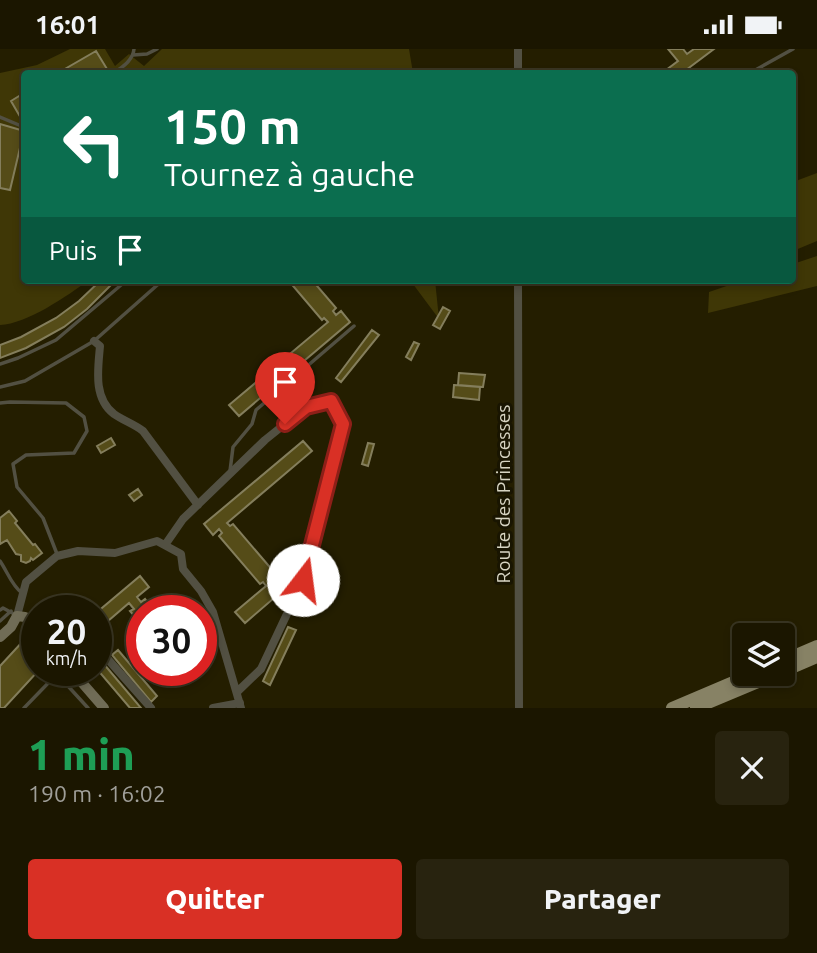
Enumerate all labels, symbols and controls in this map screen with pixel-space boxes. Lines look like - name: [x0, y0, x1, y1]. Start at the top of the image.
- text: 16:01: [35, 10, 100, 39]
- icon: left: [49, 98, 140, 189]
- text: 150 m: [164, 98, 301, 153]
- text: Tournez à gauche: [164, 156, 415, 192]
- icon: arrive: [111, 231, 149, 269]
- text: Puis: [49, 236, 97, 265]
- pin: [255, 352, 315, 424]
- icon: arrive: [266, 363, 304, 401]
- street label: Route des Princesses: [492, 405, 514, 583]
- position arrow: [266, 543, 340, 617]
- speed limit sign: 30: [126, 595, 217, 686]
- text: 20: [47, 611, 86, 651]
- map controls: [732, 623, 795, 686]
- button: layers: [732, 623, 795, 686]
- text: km/h: [46, 648, 87, 668]
- text: 1 min: [28, 731, 135, 778]
- button: close: [715, 731, 789, 805]
- text: 190 m · 16:02: [28, 781, 166, 806]
- button: Quitter: [28, 859, 402, 939]
- button: Partager: [416, 859, 789, 939]

